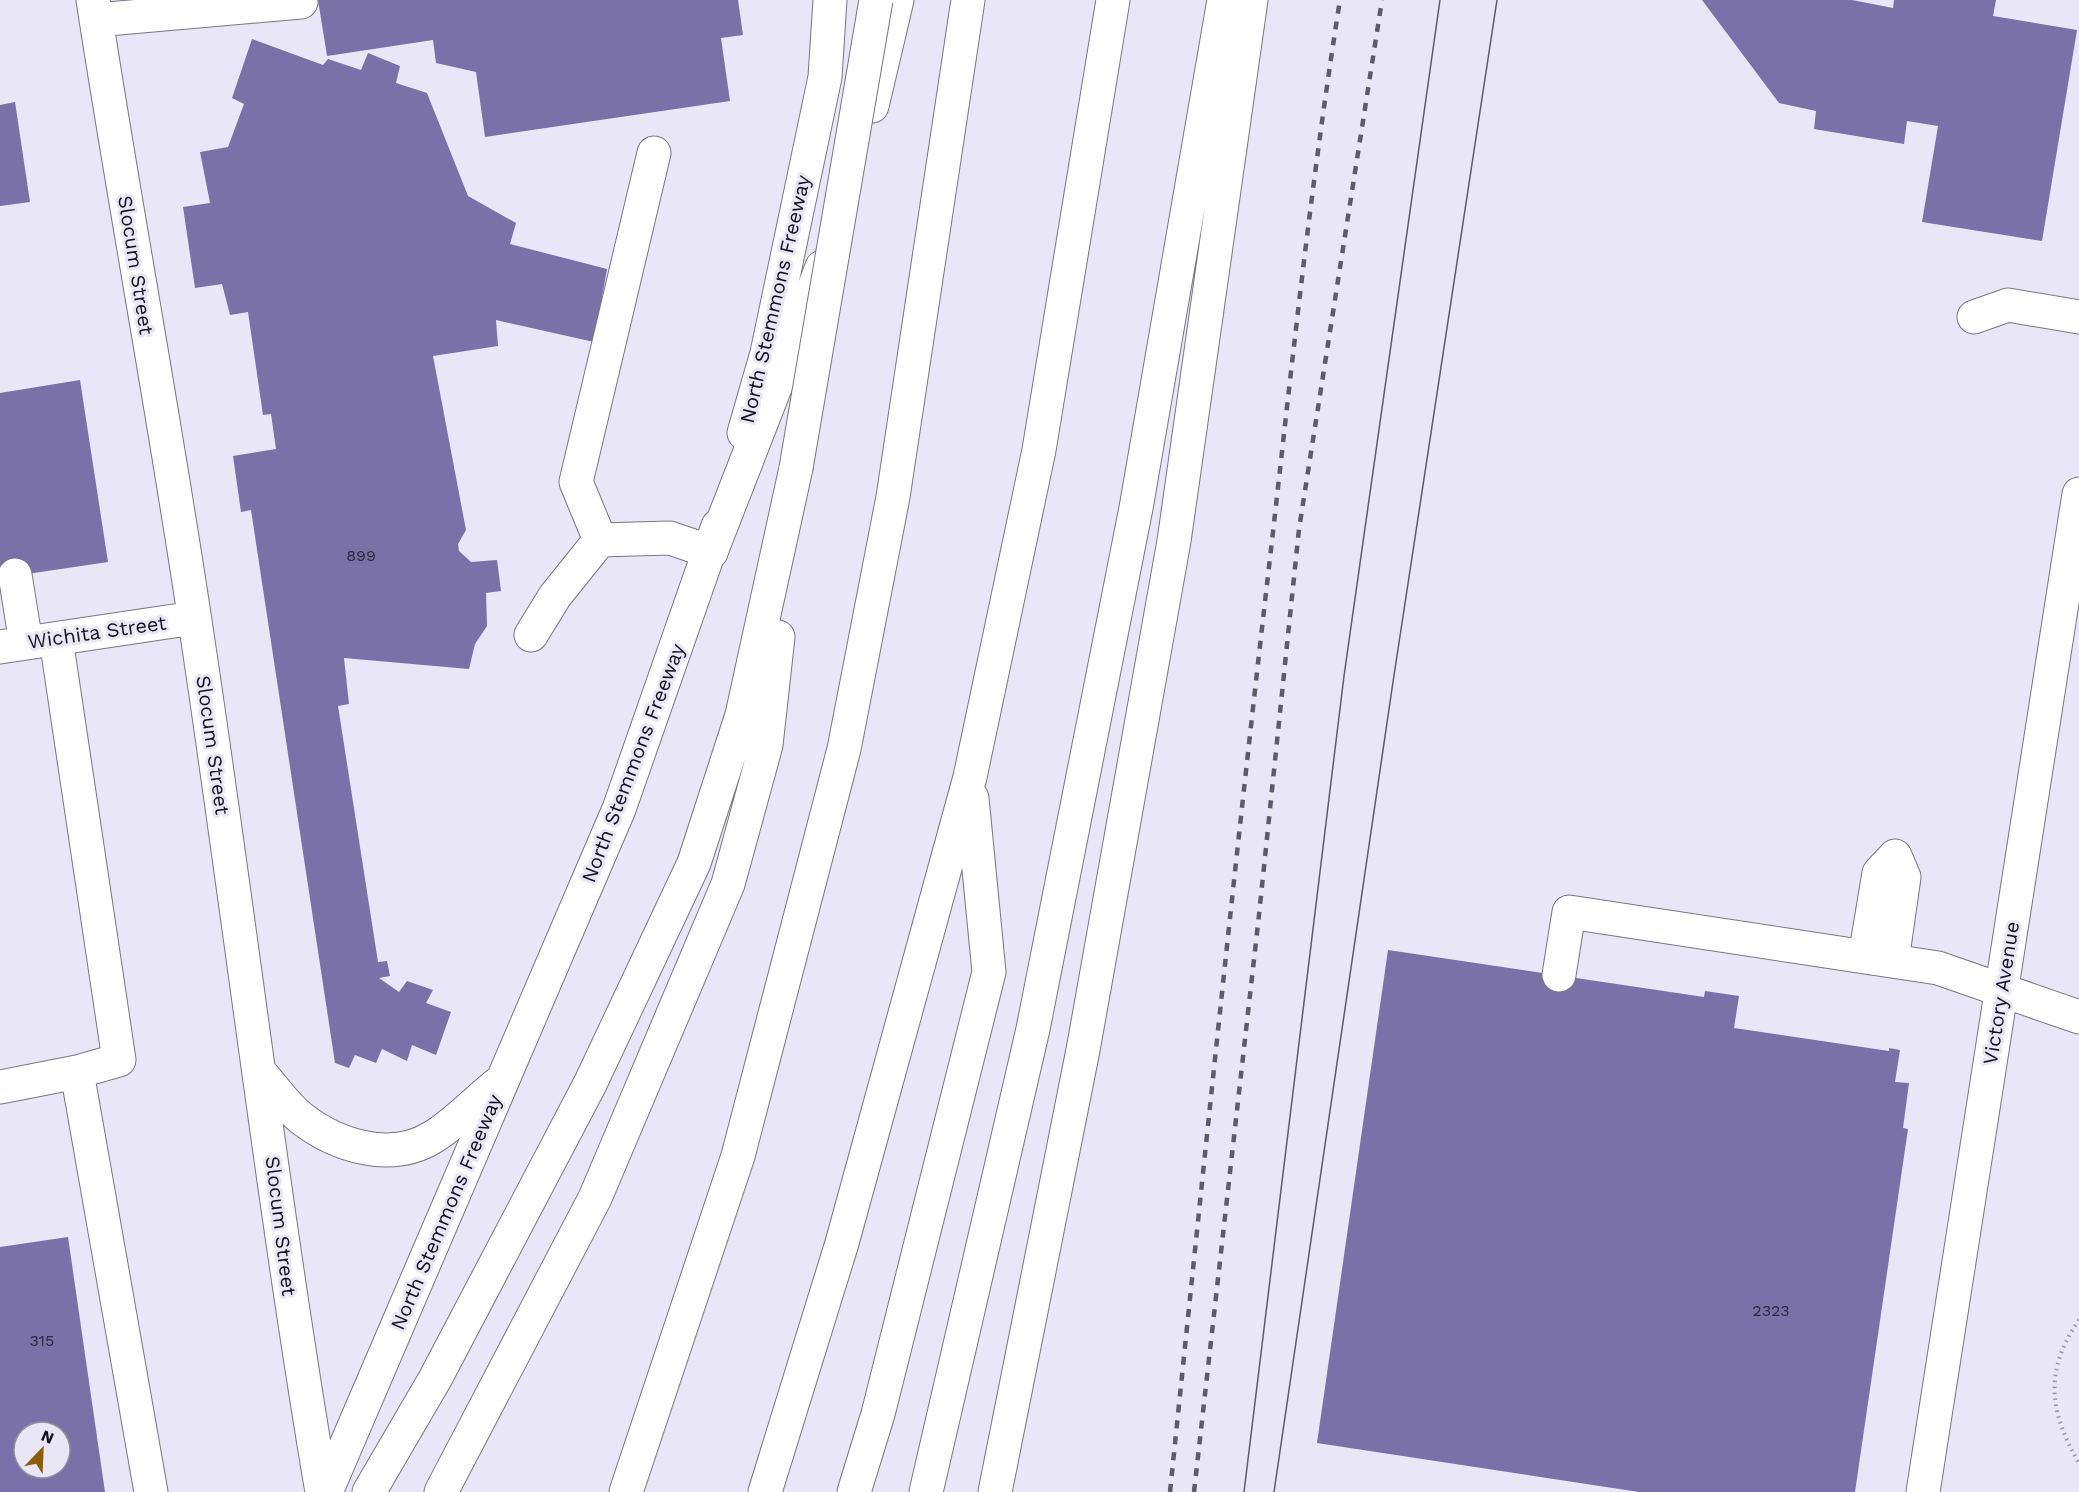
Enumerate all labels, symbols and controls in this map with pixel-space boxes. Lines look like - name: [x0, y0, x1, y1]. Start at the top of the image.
- street label: North Stemmons Freeway: [735, 172, 815, 425]
- street label: Slocum Street: [113, 194, 159, 337]
- house number: 899: [346, 546, 376, 565]
- street label: Wichita Street: [26, 610, 168, 654]
- street label: North Stemmons Freeway: [576, 640, 690, 886]
- street label: Slocum Street: [191, 674, 235, 817]
- street label: Victory Avenue: [1978, 920, 2024, 1066]
- street label: North Stemmons Freeway: [385, 1090, 507, 1334]
- street label: Slocum Street: [261, 1155, 302, 1298]
- house number: 2323: [1752, 1301, 1790, 1320]
- house number: 315: [30, 1331, 54, 1350]
- north arrow: [12, 1420, 72, 1480]
- text: N: [38, 1426, 57, 1448]

